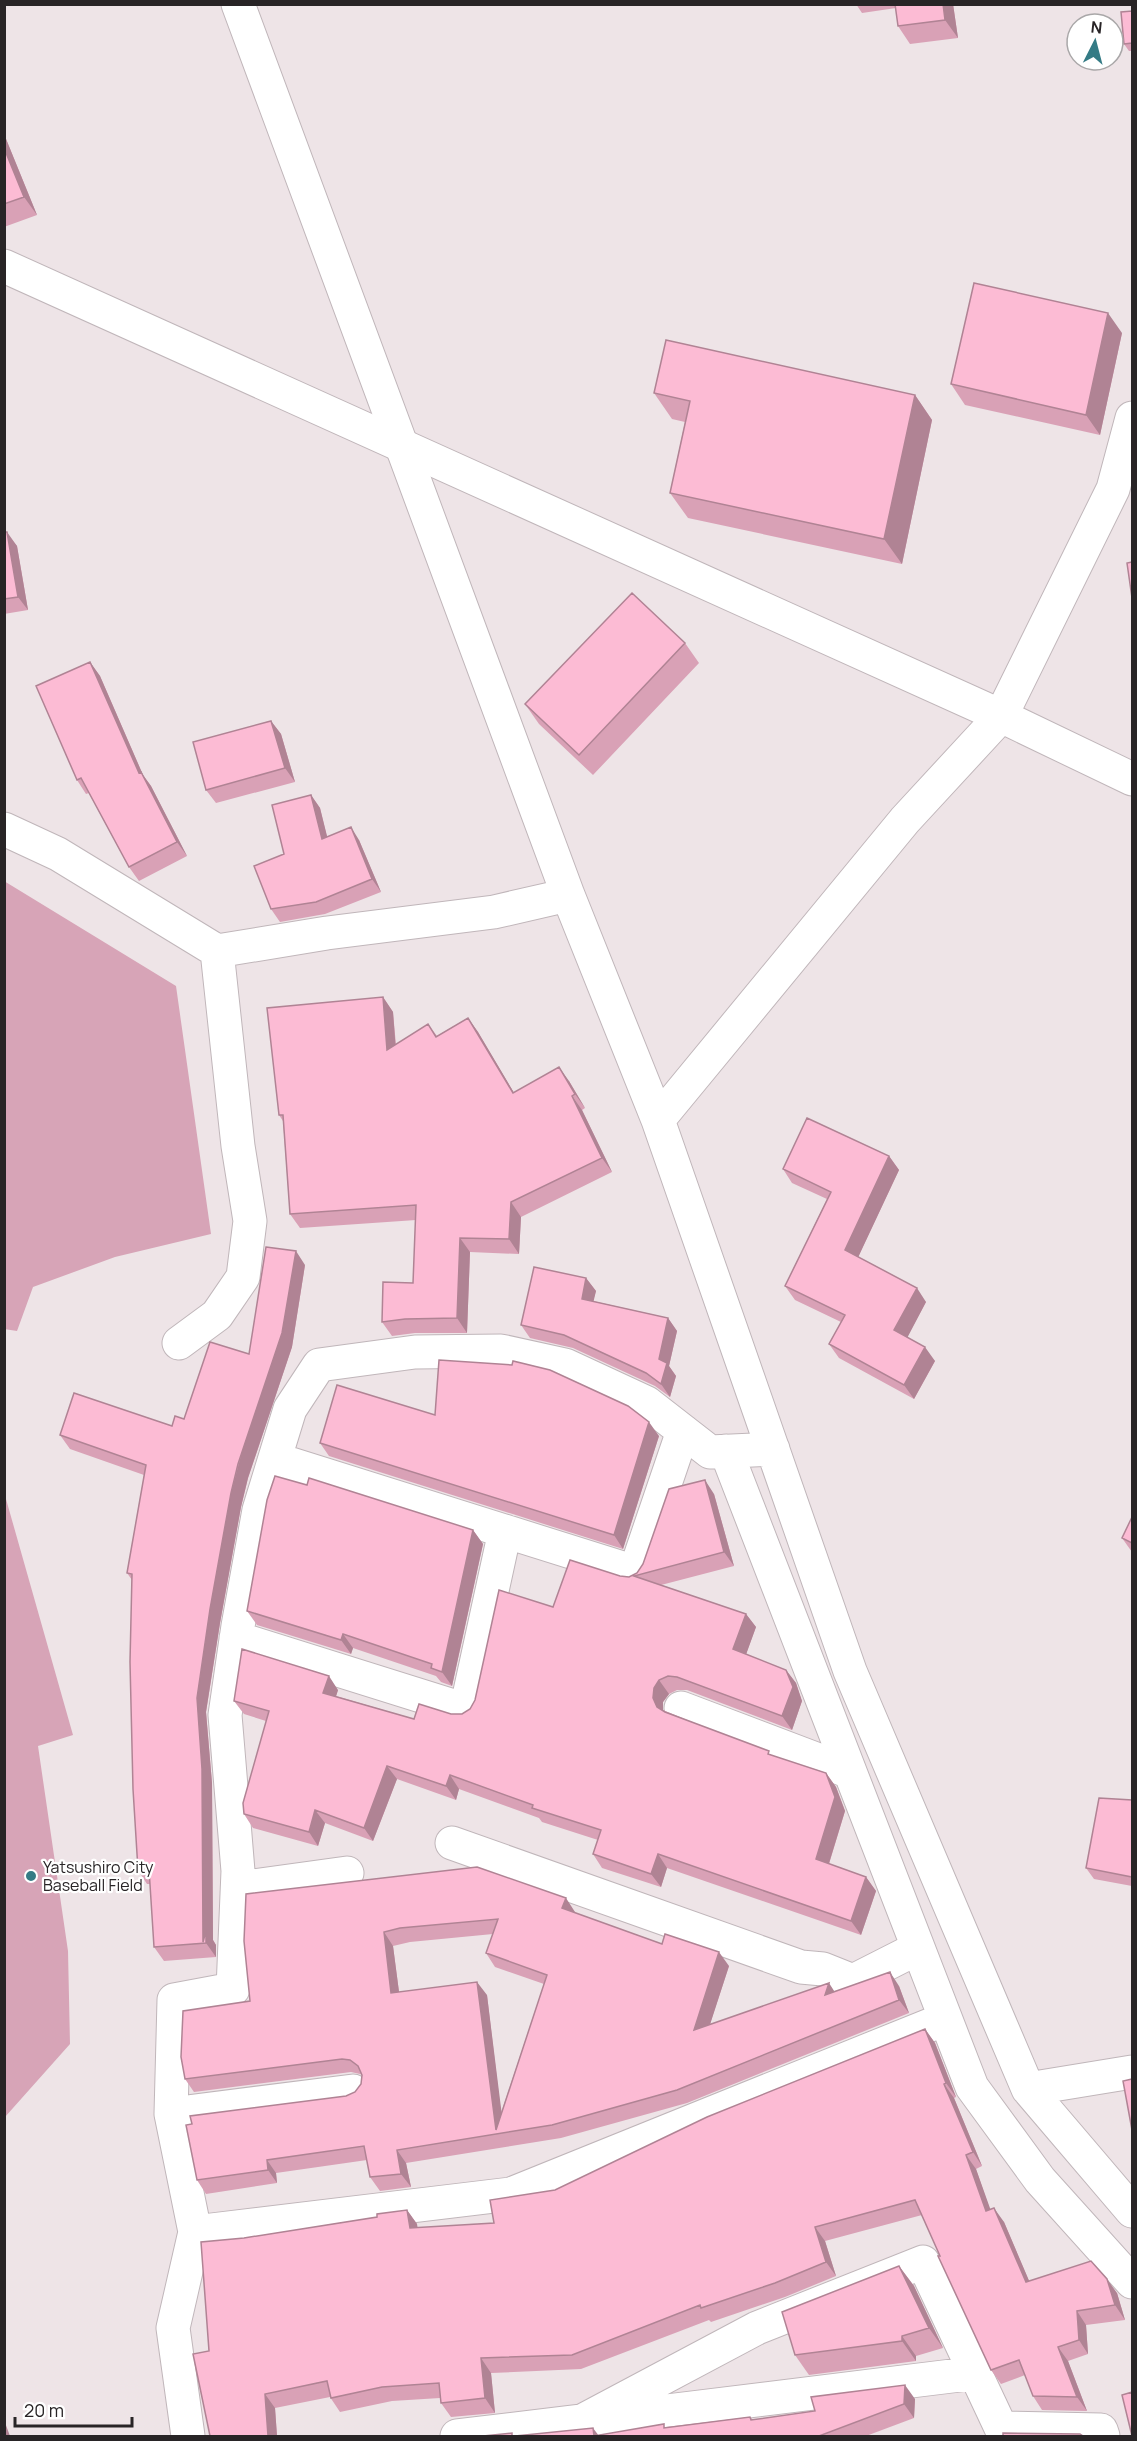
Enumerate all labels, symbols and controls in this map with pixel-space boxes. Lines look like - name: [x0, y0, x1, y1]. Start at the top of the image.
- north arrow: [1065, 12, 1125, 72]
- text: N: [1090, 16, 1103, 39]
- place label: Yatsushiro City Baseball Field: [43, 1856, 154, 1896]
- marker: Yatsushiro City Baseball Field: [24, 1869, 38, 1883]
- scale bar: [15, 2390, 132, 2428]
- text: 20 m: [24, 2398, 64, 2422]

